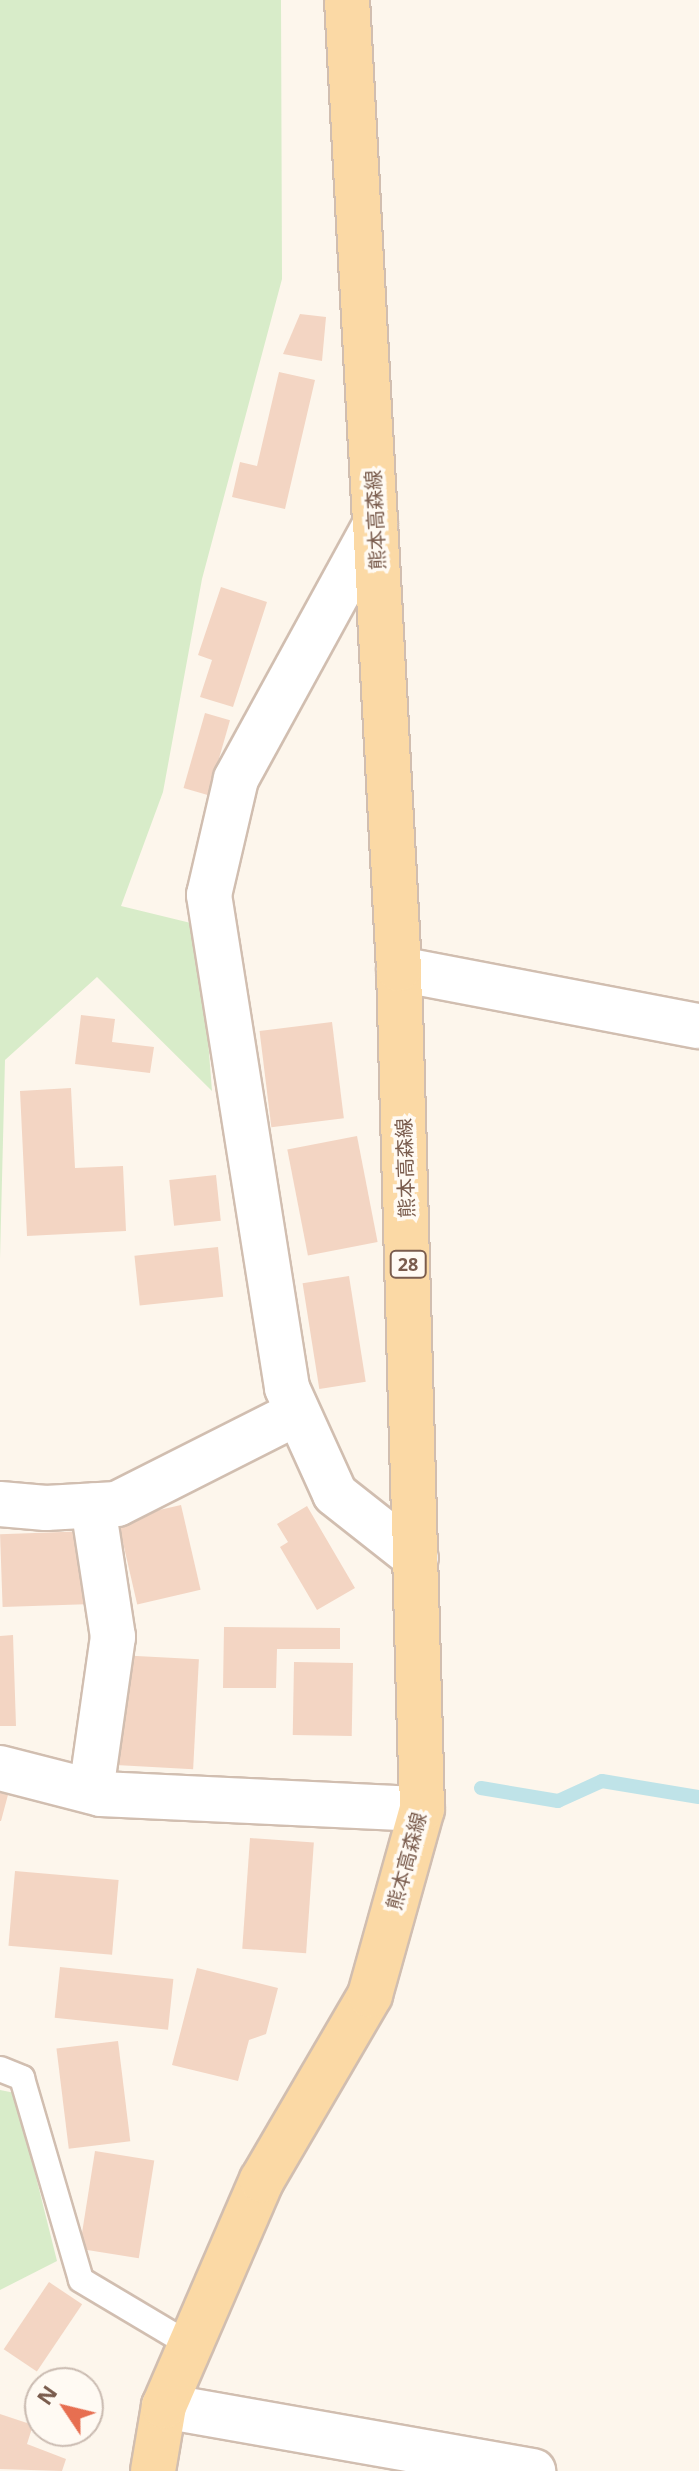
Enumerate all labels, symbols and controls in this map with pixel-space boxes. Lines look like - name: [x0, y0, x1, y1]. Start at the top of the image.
- street label: 熊本高森線: [360, 469, 390, 571]
- street label: 熊本高森線: [391, 1118, 419, 1218]
- road number: 28: [388, 1250, 428, 1278]
- street label: 熊本高森線: [381, 1810, 431, 1912]
- north arrow: [24, 2367, 104, 2447]
- text: N: [29, 2378, 63, 2410]

